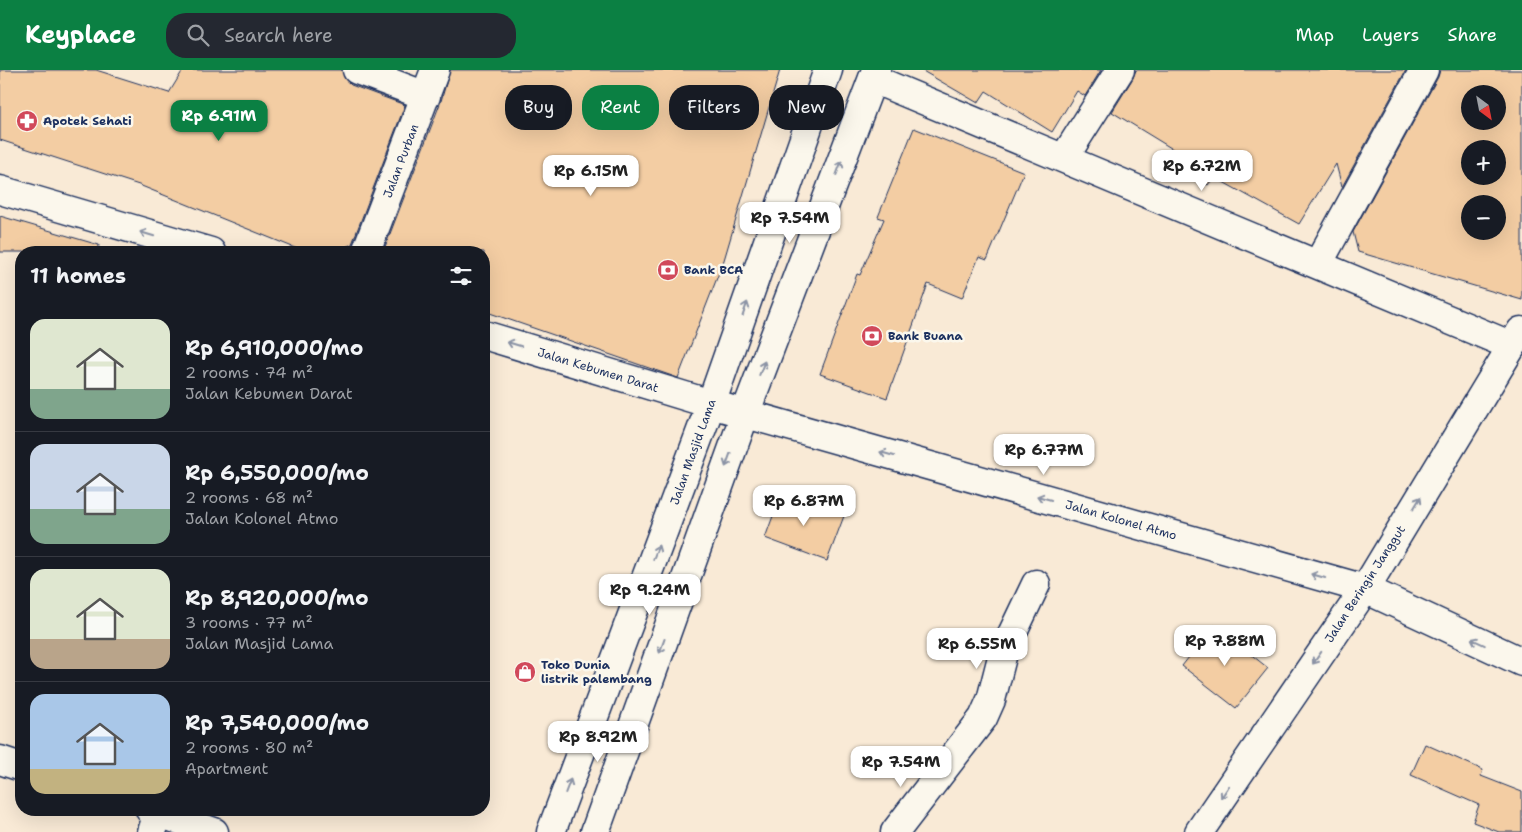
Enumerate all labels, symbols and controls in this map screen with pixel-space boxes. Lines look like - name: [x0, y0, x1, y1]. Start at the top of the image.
- search box: [166, 13, 516, 58]
- text: Keyplace: [25, 19, 136, 51]
- icon: search: [184, 21, 212, 49]
- text: Search here: [224, 23, 333, 48]
- text: Map: [1296, 23, 1334, 47]
- text: Layers: [1362, 23, 1419, 47]
- text: Share: [1447, 23, 1497, 47]
- chip: Buy: [505, 85, 572, 130]
- chip: Rent: [582, 85, 659, 130]
- chip: Filters: [669, 85, 759, 130]
- chip: New: [769, 85, 844, 130]
- north arrow: [1461, 85, 1506, 130]
- map controls: [1461, 85, 1506, 240]
- pin: Rp 6.91M: [167, 100, 271, 142]
- text: Rp 6.91M: [182, 105, 256, 126]
- pharmacy icon: Apotek Sehati: [15, 109, 39, 133]
- place label: Apotek Sehati: [43, 113, 132, 129]
- street label: Jalan Purban: [380, 122, 422, 200]
- button: +: [1461, 140, 1506, 185]
- pin: Rp 6.72M: [1150, 150, 1254, 192]
- pin: Rp 6.15M: [539, 154, 643, 197]
- text: Rp 6.72M: [1163, 155, 1241, 176]
- text: Rp 6.15M: [554, 160, 628, 181]
- one-way arrow: [835, 160, 844, 176]
- button: −: [1461, 195, 1506, 240]
- pin: Rp 7.54M: [738, 202, 842, 244]
- text: Rp 7.54M: [751, 207, 829, 228]
- one-way arrow: [139, 228, 155, 238]
- bank icon: Bank BCA: [656, 258, 680, 282]
- text: 11 homes: [30, 262, 126, 290]
- icon: filters: [447, 262, 475, 290]
- place label: Bank BCA: [684, 262, 743, 278]
- one-way arrow: [741, 301, 750, 317]
- bank icon: Bank Buana: [860, 324, 884, 348]
- place label: Bank Buana: [888, 328, 963, 344]
- text: Rp 6,910,000/mo: [185, 334, 363, 362]
- icon: home: [70, 339, 130, 399]
- one-way arrow: [507, 339, 523, 349]
- street label: Jalan Kebumen Darat: [536, 344, 660, 396]
- one-way arrow: [758, 361, 767, 377]
- text: 2 rooms · 74 m²: [185, 362, 313, 383]
- text: Jalan Kebumen Darat: [185, 383, 353, 404]
- street label: Jalan Masjid Lama: [666, 396, 720, 507]
- pin: Rp 6.77M: [992, 434, 1096, 476]
- text: Rp 6.77M: [1005, 439, 1083, 460]
- one-way arrow: [880, 449, 896, 459]
- one-way arrow: [723, 452, 732, 467]
- text: Rp 6,550,000/mo: [185, 459, 369, 487]
- icon: home: [70, 464, 130, 524]
- pin: Rp 6.87M: [752, 484, 856, 527]
- text: 2 rooms · 68 m²: [185, 487, 313, 508]
- text: Rp 6.87M: [764, 490, 844, 511]
- one-way arrow: [1036, 493, 1052, 503]
- street label: Jalan Kolonel Atmo: [1063, 496, 1179, 544]
- one-way arrow: [1413, 496, 1423, 510]
- text: Jalan Kolonel Atmo: [185, 508, 338, 529]
- street label: Jalan Beringin Janggut: [1321, 522, 1409, 646]
- one-way arrow: [652, 545, 661, 560]
- one-way arrow: [1310, 570, 1326, 580]
- pin: Rp 9.24M: [598, 574, 702, 616]
- text: Rp 9.24M: [610, 579, 690, 600]
- text: Rp 8,920,000/mo: [185, 584, 369, 612]
- icon: home: [70, 589, 130, 649]
- text: 3 rooms · 77 m²: [185, 612, 313, 633]
- pin: Rp 7.88M: [1173, 624, 1277, 667]
- pin: Rp 6.55M: [925, 628, 1029, 670]
- text: Rp 7.88M: [1185, 630, 1265, 651]
- text: Jalan Masjid Lama: [185, 633, 334, 654]
- text: Rp 6.55M: [938, 633, 1016, 654]
- one-way arrow: [1471, 636, 1486, 646]
- one-way arrow: [657, 638, 666, 653]
- one-way arrow: [1312, 651, 1322, 665]
- place label: Toko Dunia listrik palembang: [541, 657, 652, 687]
- shop icon: Toko Dunia listrik palembang: [513, 660, 537, 684]
- text: Rp 7,540,000/mo: [185, 709, 369, 737]
- icon: home: [70, 714, 130, 774]
- pin: Rp 8.92M: [546, 720, 650, 763]
- text: Rp 8.92M: [559, 726, 637, 747]
- text: 2 rooms · 80 m²: [185, 737, 313, 758]
- pin: Rp 7.54M: [849, 746, 953, 788]
- text: Rp 7.54M: [862, 751, 940, 772]
- text: Apartment: [185, 758, 268, 779]
- one-way arrow: [564, 779, 573, 795]
- one-way arrow: [1220, 785, 1231, 799]

